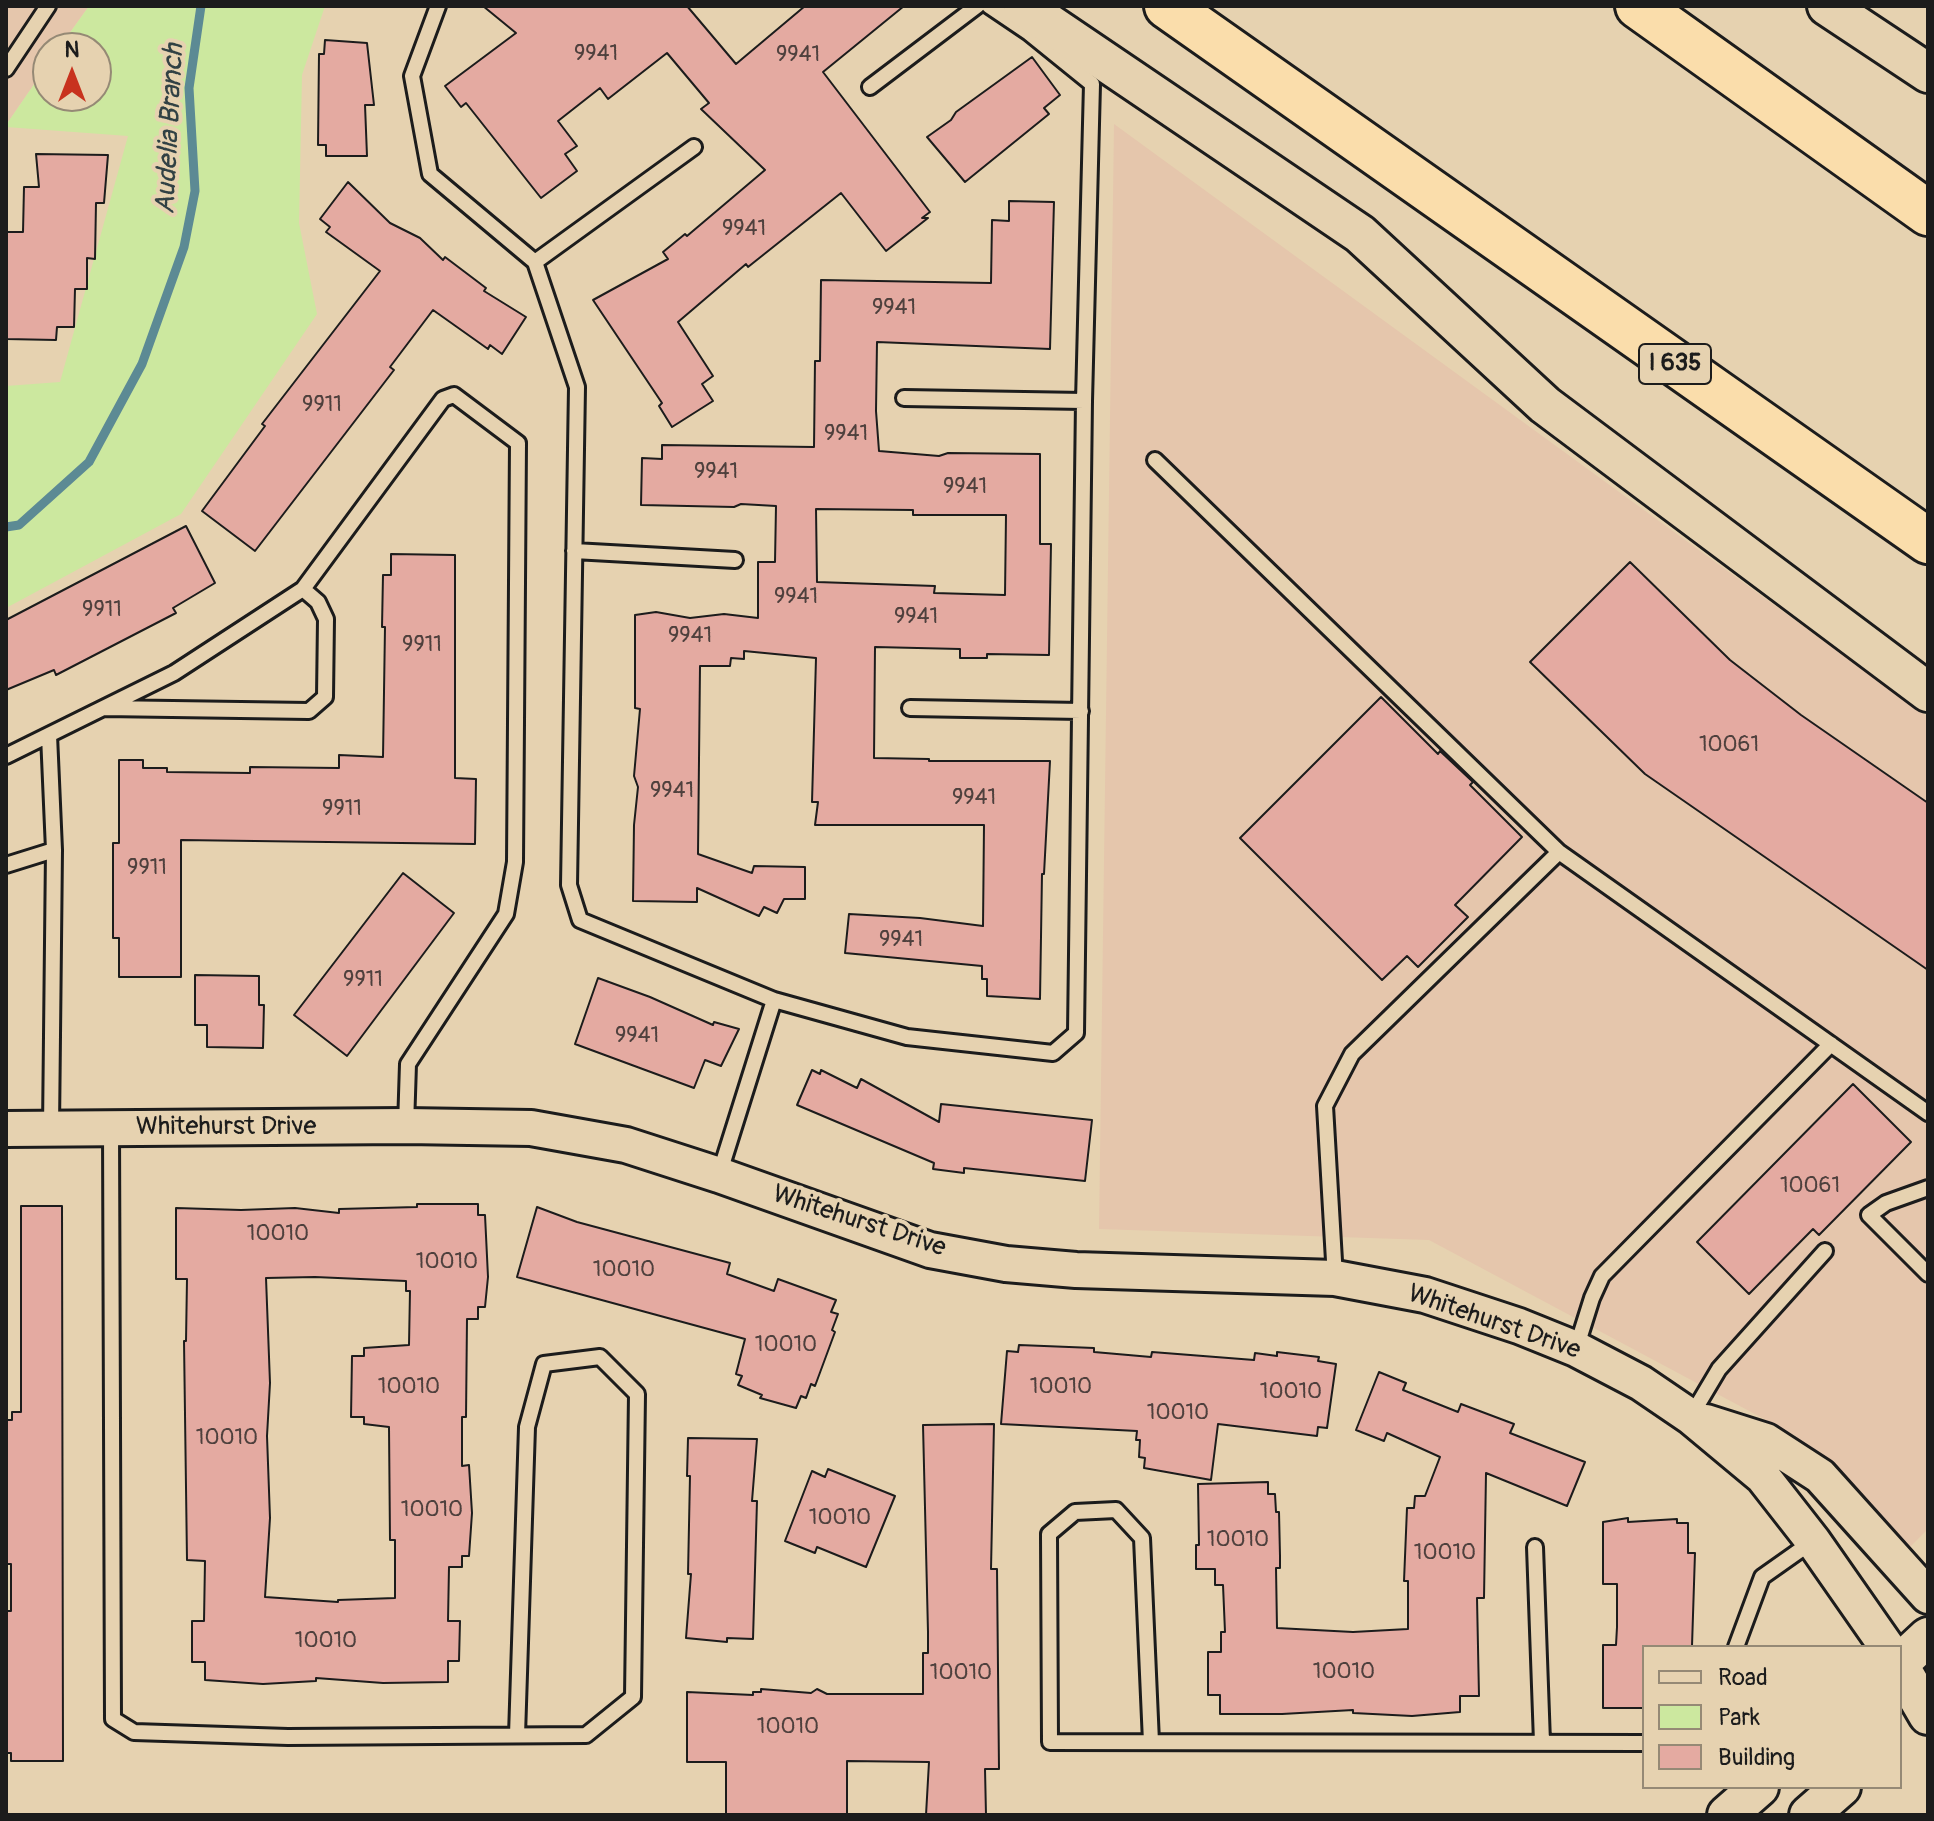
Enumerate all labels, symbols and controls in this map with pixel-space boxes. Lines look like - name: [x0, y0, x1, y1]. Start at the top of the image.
- north arrow: [32, 32, 112, 112]
- text: N: [65, 36, 79, 64]
- house number: 9941: [574, 41, 618, 67]
- house number: 9941: [776, 42, 820, 68]
- water label: Audelia Branch: [150, 43, 192, 215]
- house number: 9941: [722, 216, 766, 242]
- house number: 9941: [872, 295, 916, 321]
- road number: I 635: [1639, 344, 1711, 384]
- house number: 9911: [302, 392, 342, 418]
- house number: 9941: [824, 421, 868, 447]
- house number: 9941: [694, 459, 738, 485]
- house number: 9941: [943, 474, 987, 500]
- house number: 9941: [774, 584, 818, 610]
- house number: 9911: [82, 597, 122, 623]
- house number: 9941: [894, 604, 938, 630]
- house number: 9941: [668, 623, 712, 649]
- house number: 9911: [402, 632, 442, 658]
- house number: 10061: [1699, 732, 1759, 758]
- house number: 9941: [650, 778, 694, 804]
- house number: 9941: [952, 785, 996, 811]
- house number: 9911: [322, 796, 362, 822]
- house number: 9911: [127, 855, 167, 881]
- house number: 9941: [879, 927, 923, 953]
- house number: 9911: [343, 967, 383, 993]
- house number: 9941: [615, 1023, 659, 1049]
- street label: Whitehurst Drive: [136, 1111, 316, 1143]
- house number: 10061: [1780, 1173, 1840, 1199]
- street label: Whitehurst Drive: [768, 1179, 950, 1265]
- house number: 10010: [247, 1221, 309, 1247]
- house number: 10010: [416, 1249, 478, 1275]
- house number: 10010: [593, 1257, 655, 1283]
- street label: Whitehurst Drive: [1404, 1279, 1584, 1367]
- house number: 10010: [755, 1332, 817, 1358]
- house number: 10010: [378, 1374, 440, 1400]
- house number: 10010: [1030, 1374, 1092, 1400]
- house number: 10010: [1260, 1379, 1322, 1405]
- house number: 10010: [1147, 1400, 1209, 1426]
- house number: 10010: [196, 1425, 258, 1451]
- house number: 10010: [401, 1497, 463, 1523]
- house number: 10010: [809, 1505, 871, 1531]
- house number: 10010: [1207, 1527, 1269, 1553]
- house number: 10010: [1414, 1540, 1476, 1566]
- house number: 10010: [295, 1628, 357, 1654]
- legend: [1642, 1645, 1902, 1789]
- house number: 10010: [1313, 1659, 1375, 1685]
- house number: 10010: [930, 1660, 992, 1686]
- text: Road: [1718, 1663, 1768, 1692]
- text: Park: [1718, 1703, 1760, 1732]
- house number: 10010: [757, 1714, 819, 1740]
- text: Building: [1718, 1743, 1795, 1772]

